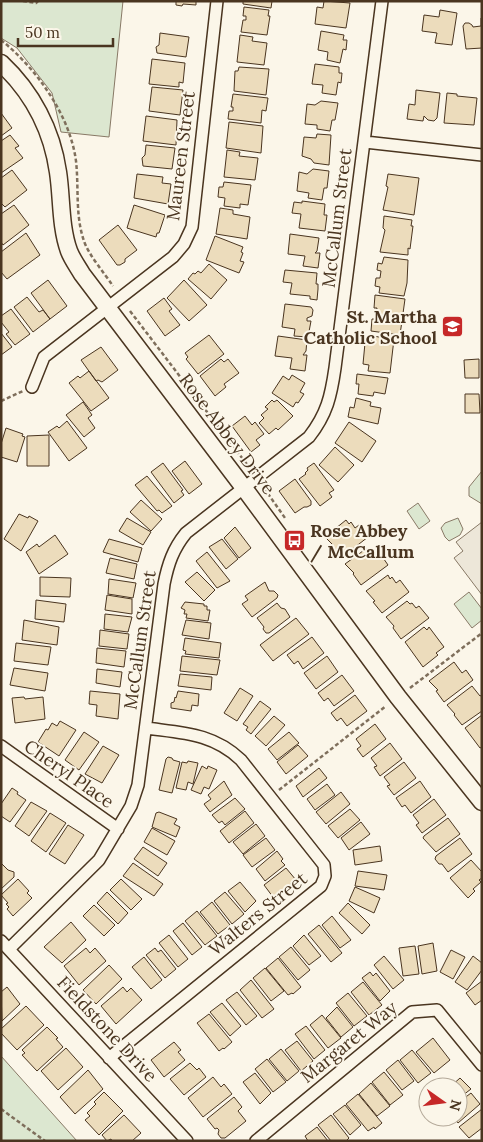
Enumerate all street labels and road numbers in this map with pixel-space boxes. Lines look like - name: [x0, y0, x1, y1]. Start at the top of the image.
- street label: Maureen Street: [161, 90, 200, 222]
- street label: McCallum Street: [317, 147, 356, 289]
- street label: Rose Abbey Drive: [174, 369, 281, 499]
- street label: McCallum Street: [118, 569, 161, 711]
- street label: Cheryl Place: [20, 734, 119, 813]
- street label: Walters Street: [204, 867, 312, 960]
- street label: Fieldstone Drive: [52, 971, 162, 1087]
- street label: Margaret Way: [296, 995, 402, 1088]

